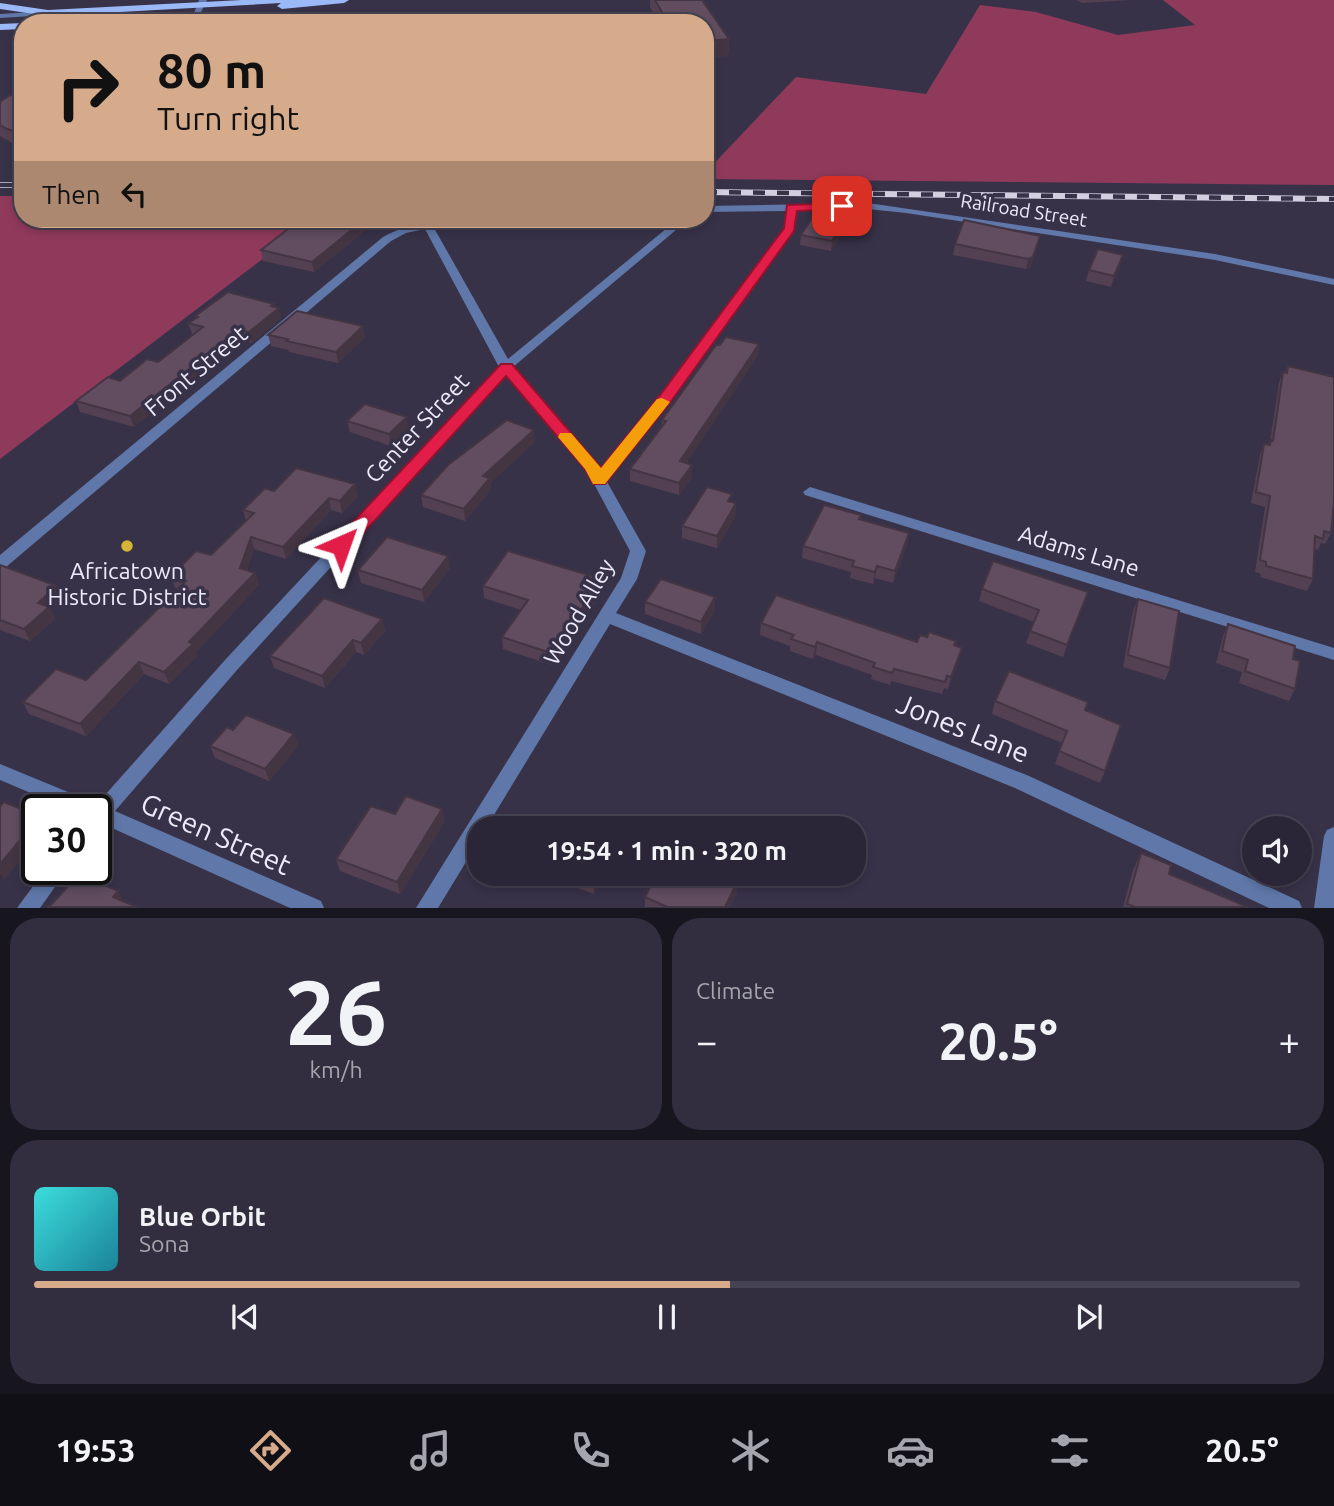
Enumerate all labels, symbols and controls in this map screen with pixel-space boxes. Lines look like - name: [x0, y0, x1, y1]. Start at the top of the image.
- icon: right: [42, 42, 133, 133]
- text: 80 m: [157, 42, 266, 97]
- text: Turn right: [157, 100, 299, 136]
- icon: left: [115, 175, 153, 213]
- pin: [812, 176, 872, 236]
- text: Then: [42, 180, 101, 209]
- icon: arrive: [823, 187, 861, 225]
- street label: Railroad Street: [959, 189, 1089, 231]
- street label: Front Street: [140, 321, 252, 421]
- street label: Center Street: [360, 368, 473, 487]
- position arrow: [304, 508, 378, 582]
- street label: Adams Lane: [1016, 520, 1142, 581]
- marker: Africatown Historic District: [119, 538, 135, 554]
- street label: Wood Alley: [538, 555, 619, 669]
- place label: Africatown Historic District: [47, 558, 207, 609]
- street label: Jones Lane: [892, 687, 1034, 768]
- street label: Green Street: [137, 787, 296, 880]
- speed limit sign: 30: [21, 794, 112, 885]
- map controls: [1242, 816, 1312, 886]
- button: sound: [1242, 816, 1312, 886]
- text: 19:54 · 1 min · 320 m: [546, 836, 787, 865]
- text: 26: [285, 960, 387, 1062]
- text: Climate: [696, 978, 775, 1003]
- text: 20.5°: [938, 1012, 1058, 1070]
- text: −: [696, 1020, 717, 1062]
- text: +: [1279, 1020, 1300, 1062]
- text: km/h: [309, 1057, 363, 1082]
- text: Blue Orbit: [139, 1202, 266, 1231]
- text: Sona: [139, 1231, 189, 1256]
- icon: previous: [226, 1298, 264, 1336]
- icon: pause: [648, 1298, 686, 1336]
- icon: next: [1070, 1298, 1108, 1336]
- icon: directions: [246, 1426, 295, 1475]
- icon: music: [406, 1426, 455, 1475]
- icon: phone: [566, 1426, 615, 1475]
- icon: climate: [726, 1426, 775, 1475]
- icon: car: [886, 1426, 935, 1475]
- icon: filters: [1045, 1426, 1094, 1475]
- text: 19:53: [55, 1432, 135, 1468]
- text: 20.5°: [1205, 1432, 1278, 1468]

